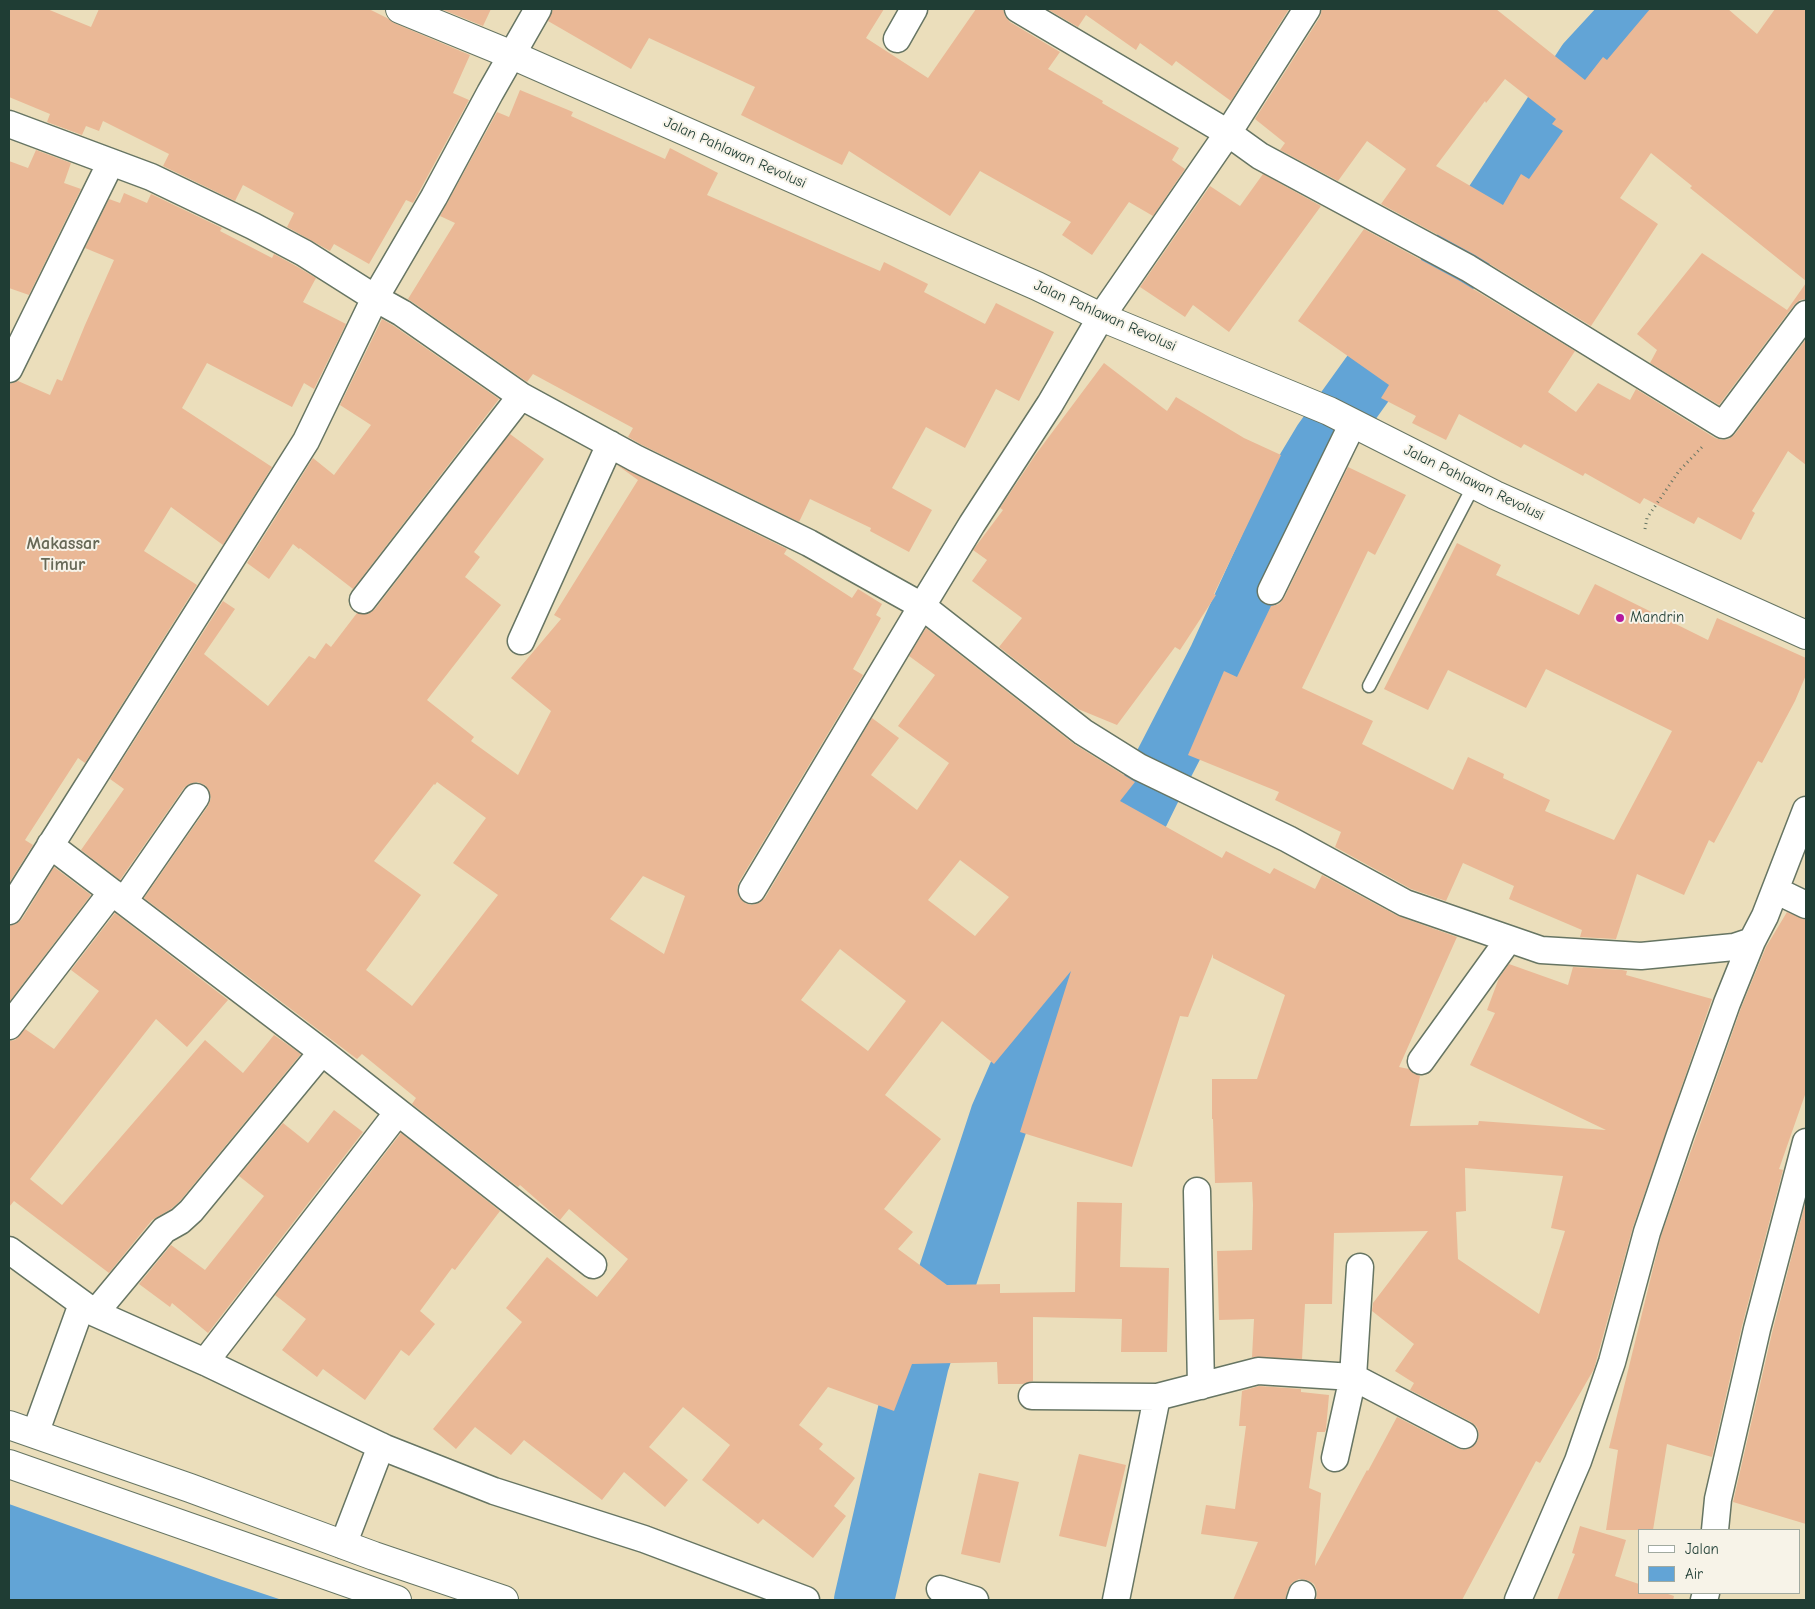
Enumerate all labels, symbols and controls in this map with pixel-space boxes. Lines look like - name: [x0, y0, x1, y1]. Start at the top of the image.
- street label: Jalan Pahlawan Revolusi: [661, 113, 809, 193]
- street label: Jalan Pahlawan Revolusi: [1031, 276, 1179, 356]
- street label: Jalan Pahlawan Revolusi: [1401, 441, 1547, 525]
- district label: Makassar Timur: [27, 533, 99, 576]
- place label: Mandrin: [1630, 609, 1684, 627]
- marker: Mandrin: [1614, 612, 1626, 624]
- legend: [1638, 1529, 1800, 1594]
- text: Jalan: [1685, 1540, 1719, 1558]
- text: Air: [1685, 1565, 1703, 1583]

